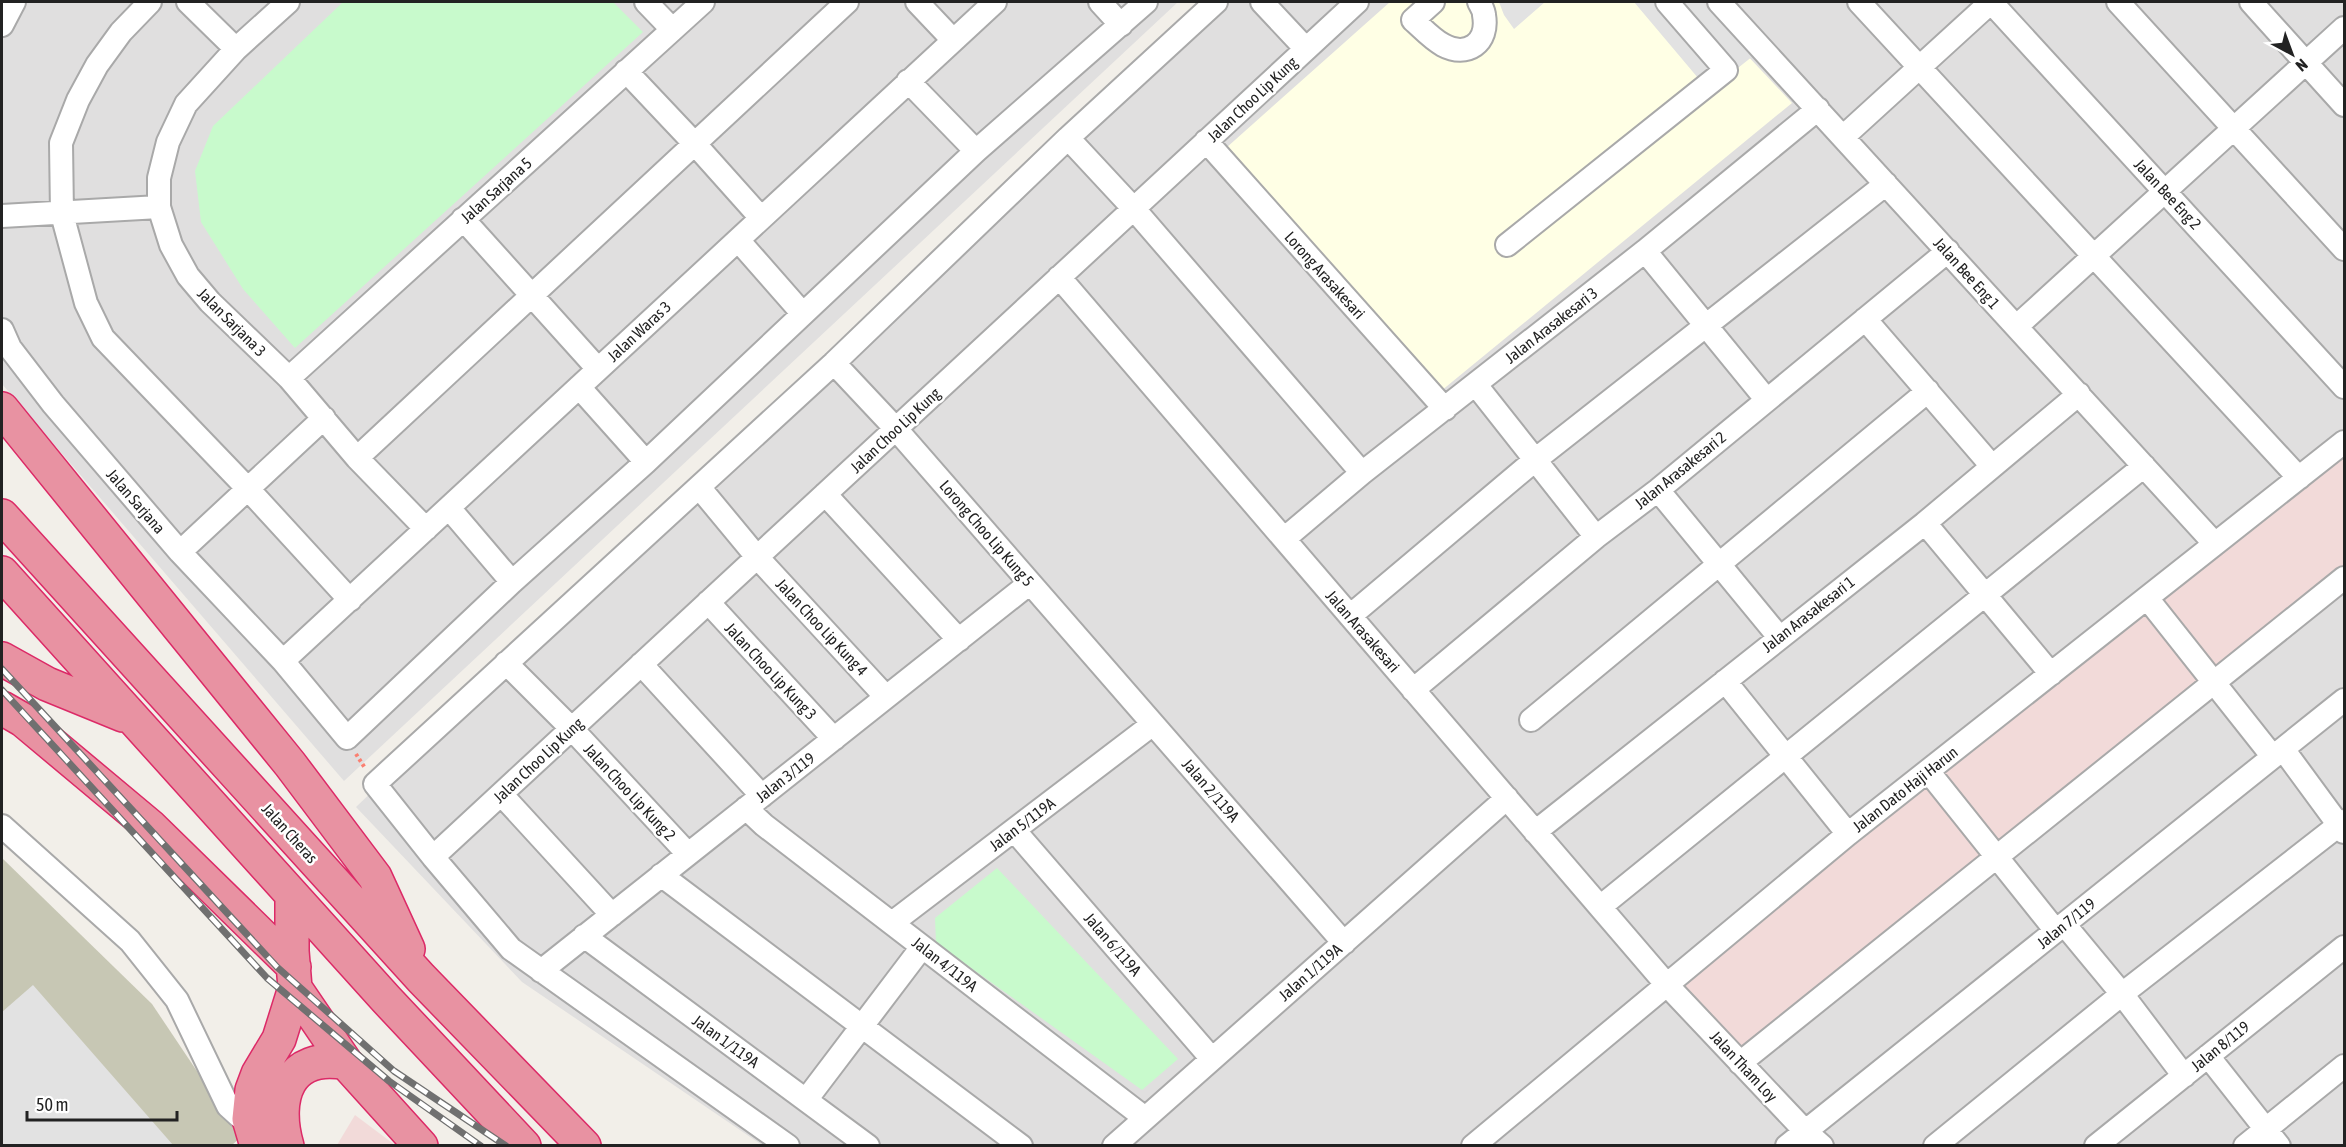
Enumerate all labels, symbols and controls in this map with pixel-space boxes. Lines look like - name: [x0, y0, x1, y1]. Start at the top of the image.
- north arrow: [2262, 24, 2322, 84]
- street label: Jalan Choo Lip Kung: [1203, 53, 1301, 146]
- text: N: [2292, 55, 2311, 75]
- street label: Jalan Sarjana 5: [457, 153, 536, 227]
- street label: Jalan Bee Eng 2: [2130, 155, 2205, 234]
- street label: Lorong Arasakesari: [1280, 228, 1369, 323]
- street label: Jalan Bee Eng 1: [1930, 234, 2004, 313]
- street label: Jalan Arasakesari 3: [1501, 283, 1601, 367]
- street label: Jalan Sarjana 3: [193, 284, 270, 361]
- street label: Jalan Waras 3: [604, 297, 674, 365]
- street label: Jalan Choo Lip Kung: [846, 384, 944, 477]
- street label: Jalan Arasakesari 2: [1631, 428, 1729, 512]
- street label: Jalan Sarjana: [102, 465, 169, 538]
- street label: Lorong Choo Lip Kung 5: [935, 476, 1038, 590]
- street label: Jalan Arasakesari 1: [1758, 572, 1858, 656]
- street label: Jalan Choo Lip Kung 4: [772, 575, 871, 680]
- street label: Jalan Arasakesari: [1323, 586, 1403, 676]
- street label: Jalan Choo Lip Kung 3: [721, 619, 820, 724]
- street label: Jalan Choo Lip Kung: [489, 714, 587, 807]
- street label: Jalan Choo Lip Kung 2: [580, 740, 679, 845]
- street label: Jalan Dato Haji Harun: [1849, 743, 1962, 836]
- street label: Jalan 3/119: [752, 748, 818, 806]
- street label: Jalan 2/119A: [1179, 755, 1243, 825]
- street label: Jalan 5/119A: [986, 793, 1058, 855]
- street label: Jalan Cheras: [259, 800, 322, 867]
- street label: Jalan 7/119: [2033, 894, 2099, 952]
- street label: Jalan 6/119A: [1081, 909, 1145, 979]
- street label: Jalan 4/119A: [909, 933, 981, 995]
- street label: Jalan 1/119A: [1275, 940, 1345, 1004]
- street label: Jalan 1/119A: [689, 1011, 763, 1071]
- street label: Jalan 8/119: [2187, 1017, 2253, 1075]
- street label: Jalan Tham Loy: [1706, 1027, 1782, 1106]
- scale bar: [27, 1084, 177, 1122]
- text: 50 m: [36, 1094, 68, 1115]

